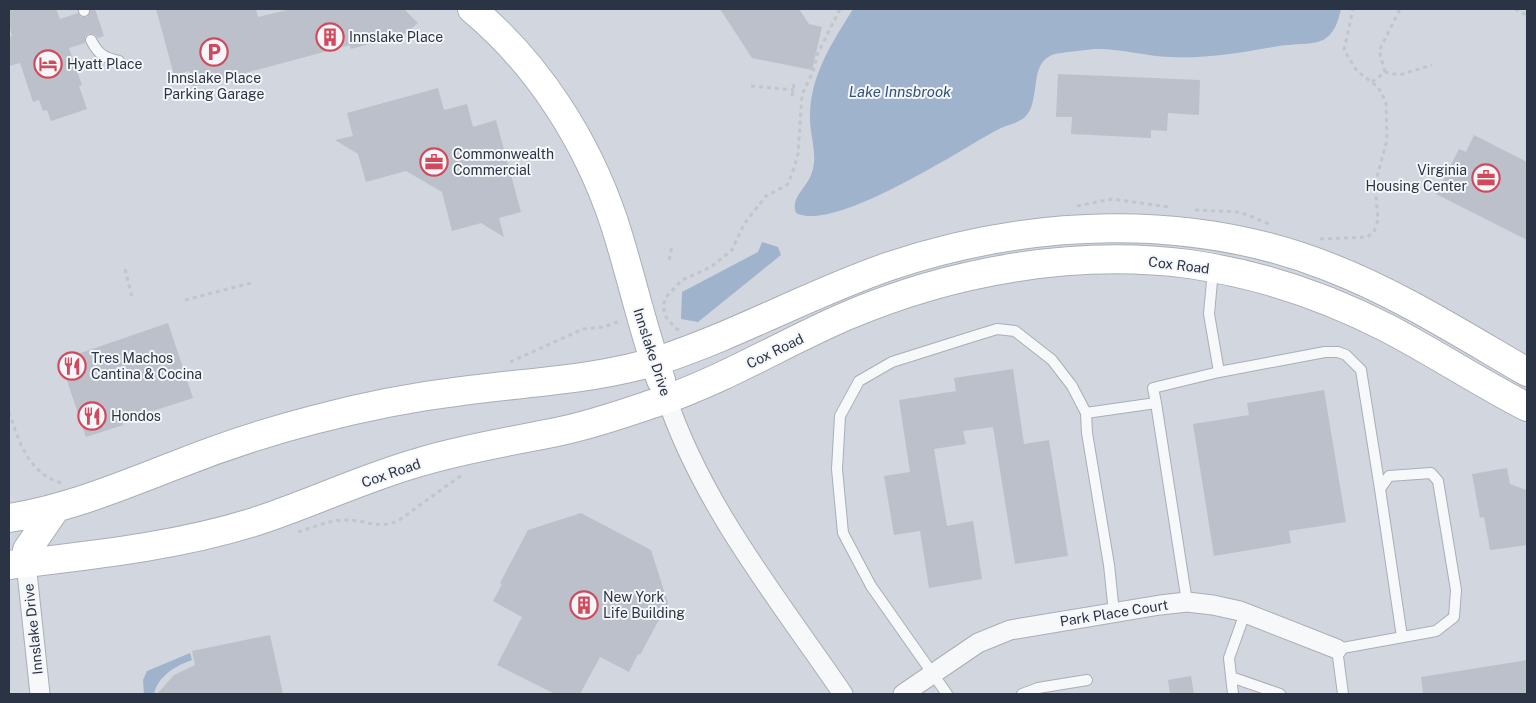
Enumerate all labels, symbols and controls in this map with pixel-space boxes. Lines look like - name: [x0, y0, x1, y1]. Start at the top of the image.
- building icon: Innslake Place: [315, 22, 345, 52]
- place label: Innslake Place: [349, 29, 443, 45]
- parking icon: Innslake Place Parking Garage: [199, 37, 229, 67]
- hotel icon: Hyatt Place: [33, 49, 63, 79]
- place label: Hyatt Place: [67, 56, 142, 72]
- place label: Innslake Place Parking Garage: [164, 70, 265, 102]
- water label: Lake Innsbrook: [849, 83, 952, 100]
- place label: Commonwealth Commercial: [453, 146, 554, 178]
- office icon: Commonwealth Commercial: [419, 147, 449, 177]
- place label: Virginia Housing Center: [1366, 162, 1467, 194]
- office icon: Virginia Housing Center: [1471, 163, 1501, 193]
- street label: Cox Road: [1147, 253, 1211, 277]
- street label: Innslake Drive: [630, 306, 674, 398]
- street label: Cox Road: [744, 330, 806, 372]
- place label: Tres Machos Cantina & Cocina: [91, 350, 202, 382]
- restaurant icon: Tres Machos Cantina & Cocina: [57, 351, 87, 381]
- restaurant icon: Hondos: [77, 401, 107, 431]
- place label: Hondos: [111, 408, 161, 424]
- street label: Cox Road: [359, 455, 423, 491]
- street label: Innslake Drive: [20, 583, 46, 675]
- place label: New York Life Building: [603, 589, 685, 621]
- building icon: New York Life Building: [569, 590, 599, 620]
- street label: Park Place Court: [1059, 597, 1169, 629]

